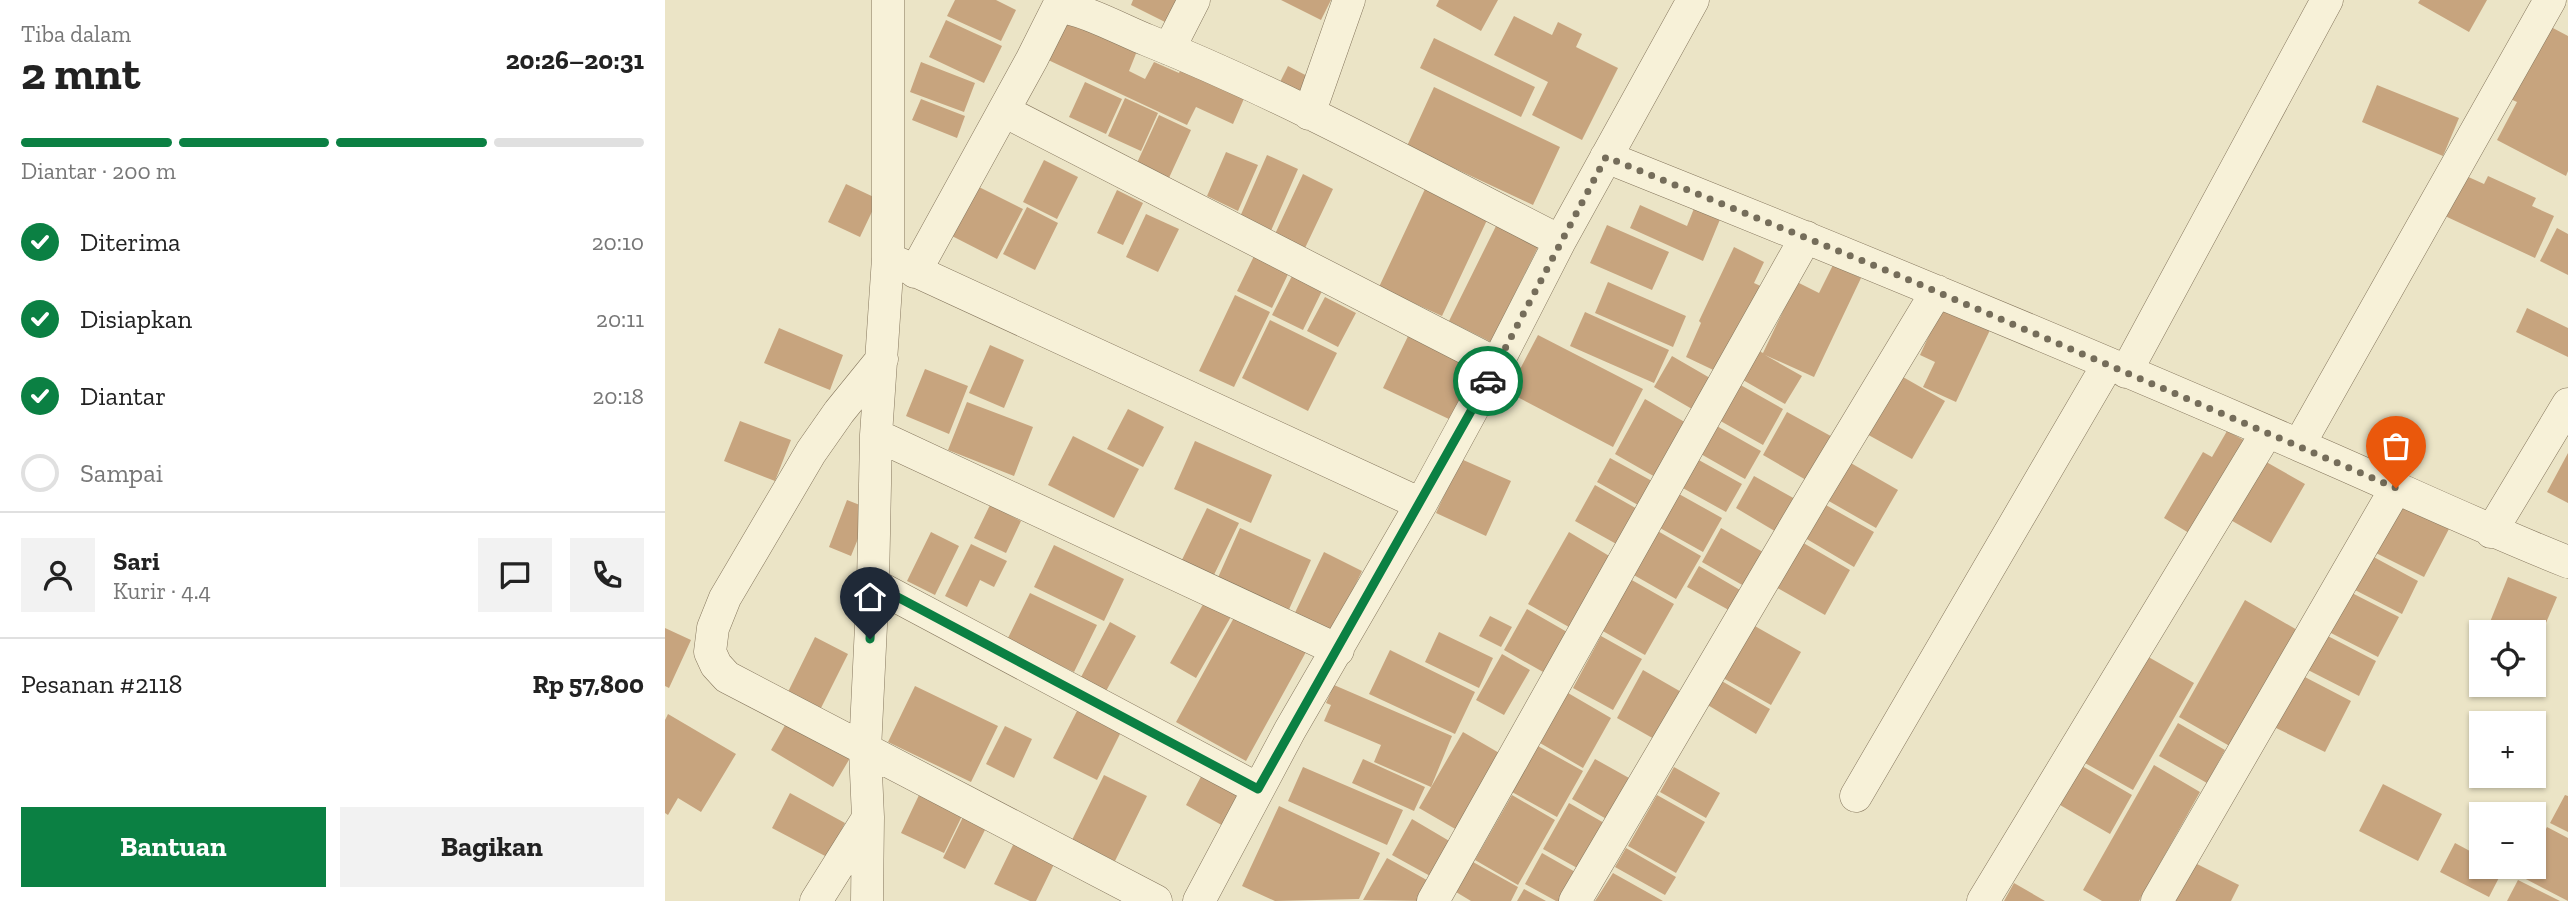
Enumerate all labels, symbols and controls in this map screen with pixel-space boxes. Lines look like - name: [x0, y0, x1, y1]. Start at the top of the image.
- text: Tiba dalam: [21, 20, 131, 48]
- text: 20:26–20:31: [506, 44, 644, 76]
- text: 2 mnt: [21, 46, 140, 101]
- text: Diantar · 200 m: [21, 157, 176, 185]
- icon: check: [21, 223, 59, 261]
- text: Diterima: [80, 226, 181, 258]
- text: 20:10: [592, 228, 644, 256]
- icon: check: [21, 300, 59, 338]
- text: Disiapkan: [80, 303, 192, 335]
- text: 20:11: [596, 305, 644, 333]
- courier: [1453, 346, 1523, 416]
- icon: car: [1469, 362, 1507, 400]
- icon: check: [21, 377, 59, 415]
- text: Diantar: [80, 380, 166, 412]
- text: 20:18: [593, 382, 644, 410]
- pin: [2366, 416, 2426, 488]
- icon: bag: [2377, 427, 2415, 465]
- text: Sampai: [80, 457, 163, 489]
- button: person: [21, 538, 95, 612]
- button: chat: [478, 538, 552, 612]
- button: phone: [570, 538, 644, 612]
- text: Sari: [113, 545, 160, 577]
- pin: [840, 567, 900, 639]
- text: Kurir · 4.4: [113, 577, 211, 605]
- icon: home: [851, 578, 889, 616]
- map controls: [2469, 620, 2546, 879]
- button: locate: [2469, 620, 2546, 697]
- text: Pesanan #2118: [21, 668, 183, 700]
- text: Rp 57,800: [532, 668, 644, 700]
- button: +: [2469, 711, 2546, 788]
- button: −: [2469, 802, 2546, 879]
- button: Bantuan: [21, 807, 326, 887]
- button: Bagikan: [340, 807, 644, 887]

